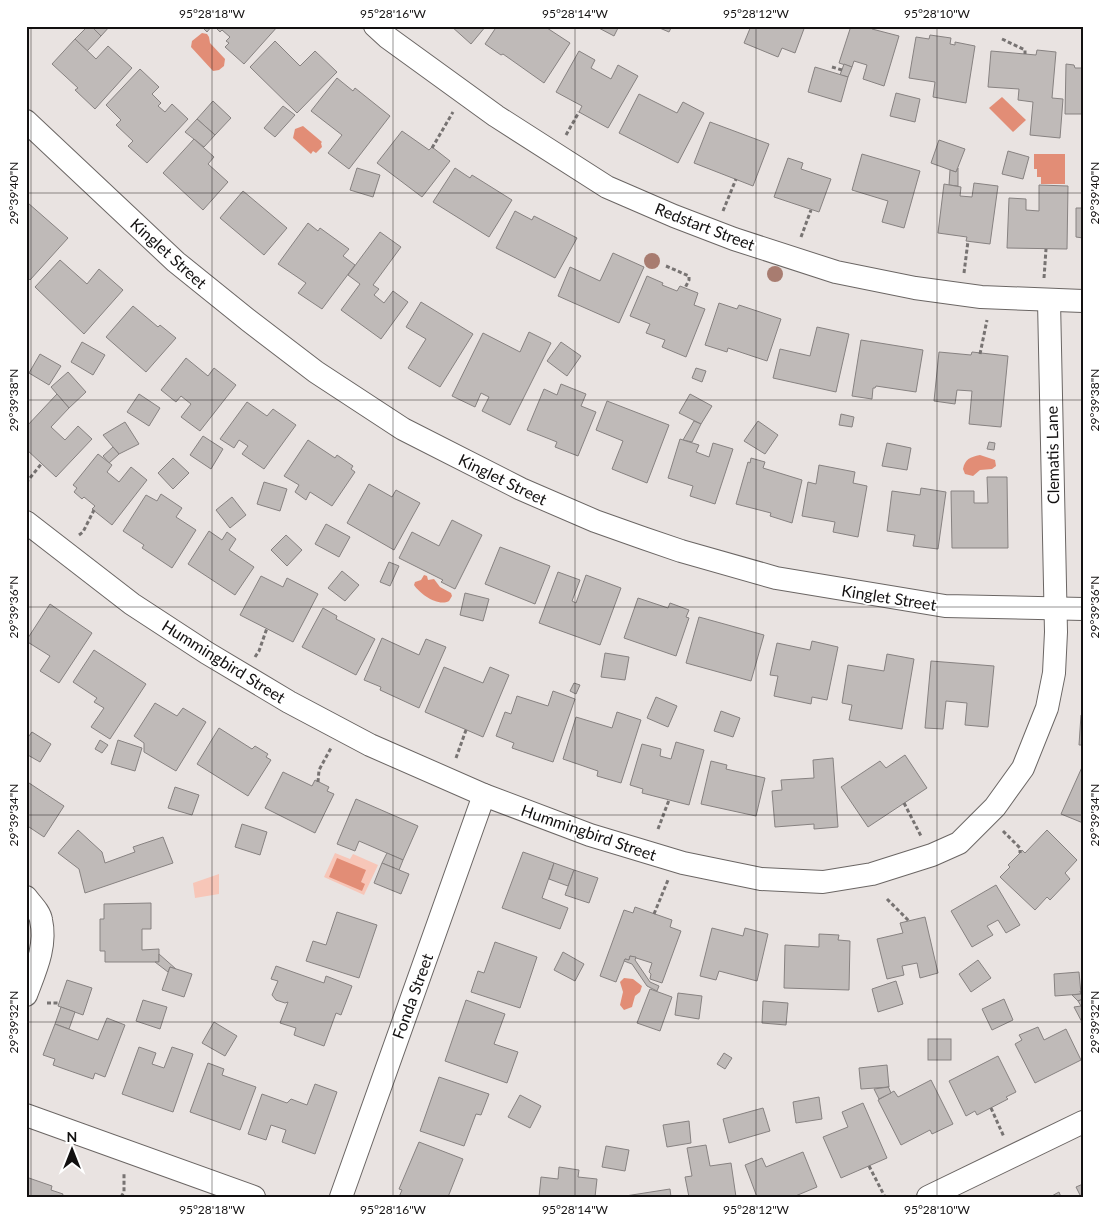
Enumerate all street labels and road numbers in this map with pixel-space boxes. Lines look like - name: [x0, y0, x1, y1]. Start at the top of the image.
- street label: Redstart Street: [652, 198, 758, 254]
- street label: Kinglet Street: [127, 214, 211, 292]
- street label: Clematis Lane: [1042, 406, 1062, 504]
- street label: Kinglet Street: [456, 449, 550, 509]
- street label: Kinglet Street: [840, 580, 938, 614]
- street label: Hummingbird Street: [159, 615, 289, 707]
- street label: Hummingbird Street: [519, 800, 659, 864]
- street label: Fonda Street: [388, 950, 436, 1041]

